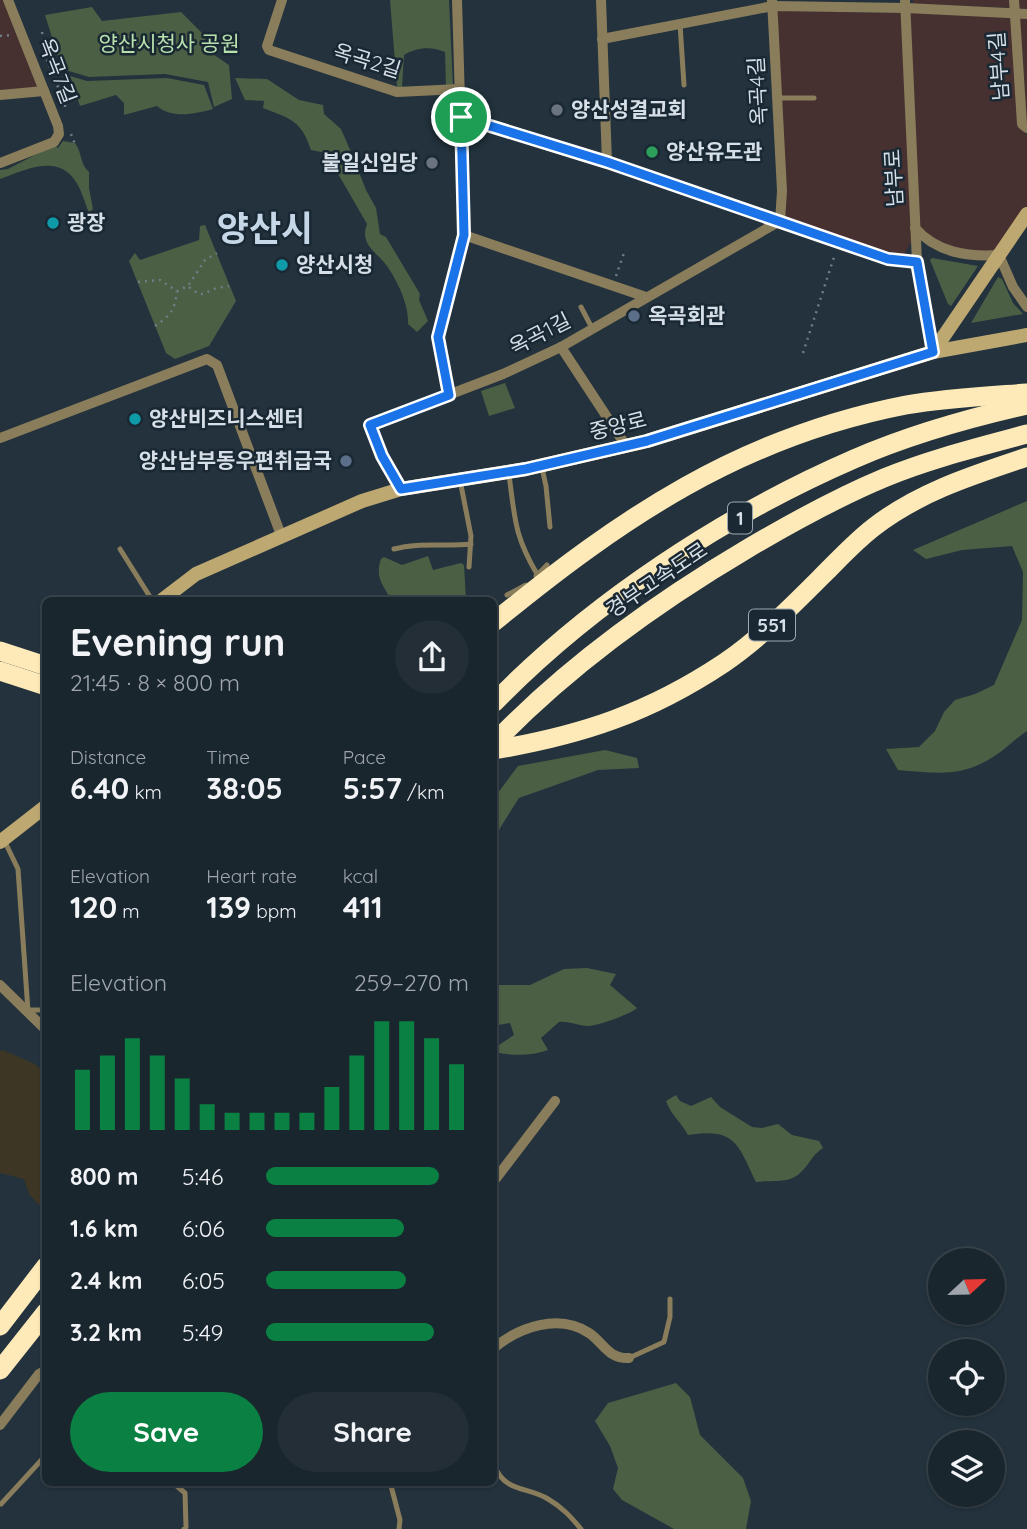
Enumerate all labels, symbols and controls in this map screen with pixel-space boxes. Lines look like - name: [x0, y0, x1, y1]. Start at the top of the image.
- park label: 양산시청사 공원: [99, 30, 239, 56]
- street label: 남부4길: [983, 31, 1013, 101]
- street label: 옥곡7길: [33, 34, 82, 107]
- street label: 옥곡2길: [330, 37, 404, 83]
- street label: 옥곡4길: [742, 56, 772, 126]
- pin: [431, 87, 491, 147]
- place label: 양산성결교회: [571, 96, 687, 122]
- icon: arrive: [442, 98, 480, 136]
- marker: 양산성결교회: [549, 102, 565, 118]
- place label: 양산유도관: [666, 138, 763, 164]
- marker: 양산유도관: [644, 144, 660, 160]
- street label: 남부로: [879, 148, 908, 208]
- place label: 불일신임당: [321, 149, 418, 175]
- marker: 불일신임당: [424, 155, 440, 171]
- district label: 양산시: [217, 206, 313, 250]
- place label: 광장: [67, 209, 106, 235]
- marker: 광장: [45, 215, 61, 231]
- place label: 양산시청: [296, 251, 373, 277]
- marker: 양산시청: [274, 257, 290, 273]
- place label: 옥곡회관: [648, 302, 725, 328]
- street label: 옥곡1길: [504, 307, 575, 360]
- marker: 옥곡회관: [626, 308, 642, 324]
- place label: 양산비즈니스센터: [149, 405, 304, 431]
- street label: 중앙로: [586, 405, 649, 445]
- marker: 양산비즈니스센터: [127, 411, 143, 427]
- place label: 양산남부동우편취급국: [139, 447, 332, 473]
- marker: 양산남부동우편취급국: [338, 453, 354, 469]
- road number: 1: [728, 503, 752, 534]
- street label: 경부고속도로: [601, 536, 712, 622]
- road number: 551: [749, 610, 795, 640]
- text: Evening run: [70, 618, 285, 666]
- button: share: [395, 620, 469, 694]
- text: 21:45 · 8 × 800 m: [70, 668, 240, 697]
- text: Distance: [70, 745, 146, 769]
- text: Time: [206, 745, 250, 769]
- text: Pace: [343, 745, 386, 769]
- text: 6.40: [70, 769, 129, 807]
- text: 38:05: [206, 769, 283, 807]
- text: 5:57: [343, 769, 402, 807]
- text: km: [129, 780, 162, 804]
- text: /km: [402, 780, 445, 804]
- text: Elevation: [70, 864, 150, 888]
- text: Heart rate: [206, 864, 297, 888]
- text: kcal: [343, 864, 378, 888]
- text: 120: [70, 888, 117, 926]
- text: 139: [206, 888, 251, 926]
- text: 411: [343, 888, 383, 926]
- text: m: [117, 899, 140, 923]
- text: bpm: [251, 899, 297, 923]
- text: Elevation: [70, 968, 167, 997]
- text: 259–270 m: [354, 968, 469, 997]
- text: 800 m: [70, 1162, 139, 1191]
- text: 5:46: [182, 1162, 223, 1191]
- text: 1.6 km: [70, 1214, 138, 1243]
- text: 6:06: [182, 1214, 225, 1243]
- north arrow: [928, 1248, 1004, 1325]
- map controls: [928, 1248, 1005, 1507]
- text: 2.4 km: [70, 1266, 142, 1295]
- text: 6:05: [182, 1266, 225, 1295]
- text: 3.2 km: [70, 1318, 142, 1347]
- text: 5:49: [182, 1318, 223, 1347]
- button: locate: [928, 1339, 1005, 1416]
- button: Save: [70, 1392, 263, 1472]
- button: Share: [277, 1392, 469, 1472]
- button: layers: [928, 1430, 1005, 1507]

